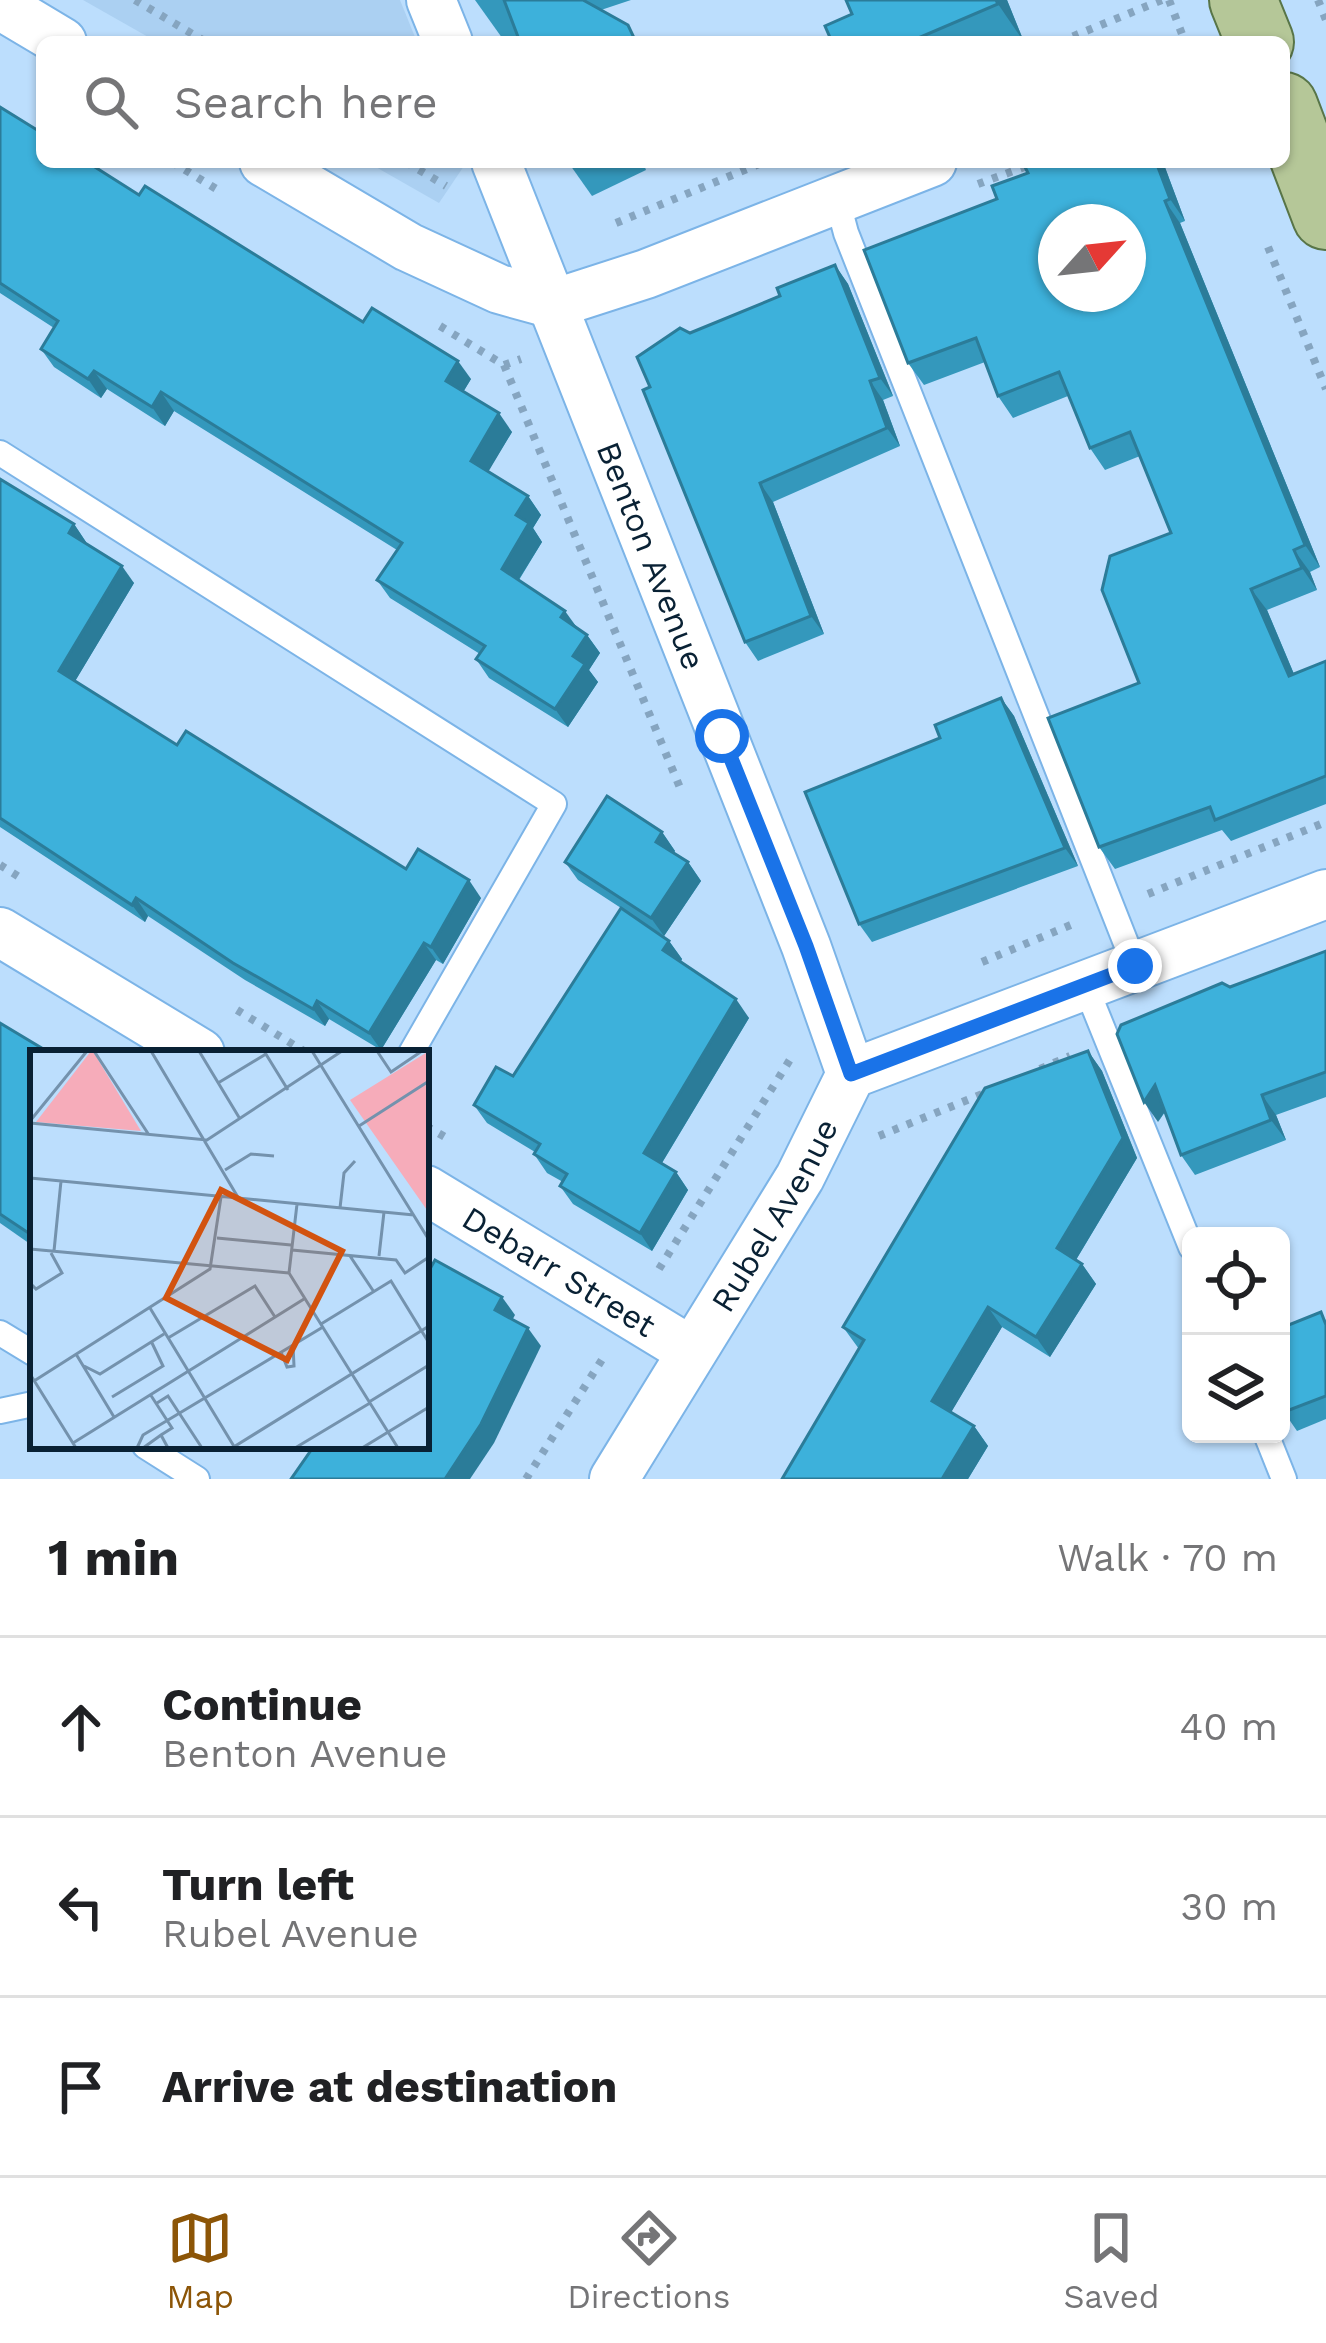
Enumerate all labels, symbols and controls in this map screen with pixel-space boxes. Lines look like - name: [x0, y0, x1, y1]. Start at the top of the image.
- search box: [36, 36, 1290, 168]
- icon: search: [78, 69, 144, 135]
- text: Search here: [174, 76, 438, 129]
- north arrow: [1038, 204, 1146, 312]
- street label: Benton Avenue: [589, 436, 714, 675]
- route start: [695, 709, 749, 763]
- route end: [1108, 939, 1162, 993]
- inset map: [30, 1050, 429, 1449]
- street label: Rubel Avenue: [703, 1112, 846, 1319]
- street label: Debarr Street: [455, 1198, 663, 1345]
- map controls: [1182, 1227, 1290, 1443]
- button: locate: [1182, 1227, 1290, 1335]
- button: layers: [1182, 1335, 1290, 1443]
- text: 1 min: [48, 1528, 179, 1587]
- text: Walk · 70 m: [1057, 1535, 1278, 1580]
- text: Continue: [162, 1678, 362, 1731]
- icon: ahead: [48, 1694, 114, 1760]
- text: 40 m: [1179, 1704, 1278, 1749]
- text: Benton Avenue: [162, 1731, 447, 1776]
- text: Turn left: [162, 1858, 354, 1911]
- icon: left: [48, 1874, 114, 1940]
- text: 30 m: [1181, 1884, 1278, 1929]
- text: Rubel Avenue: [162, 1911, 419, 1956]
- icon: arrive: [48, 2054, 114, 2120]
- text: Arrive at destination: [162, 2060, 617, 2113]
- tab: Map: [167, 2205, 234, 2316]
- tab: Directions: [567, 2205, 730, 2316]
- tab: Saved: [1064, 2205, 1159, 2316]

